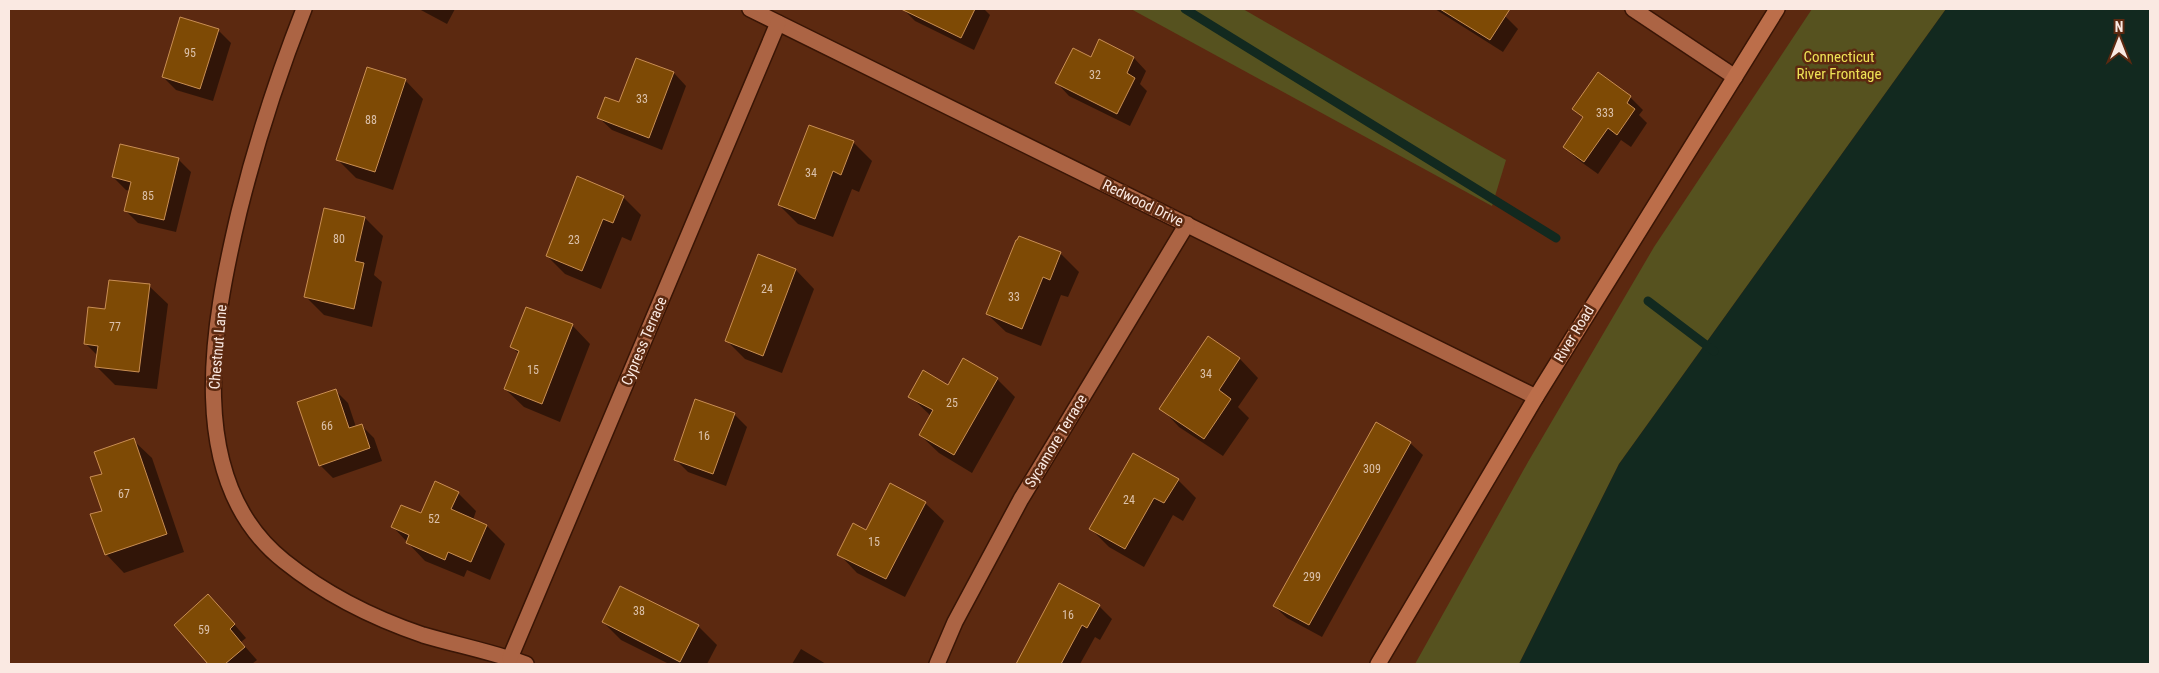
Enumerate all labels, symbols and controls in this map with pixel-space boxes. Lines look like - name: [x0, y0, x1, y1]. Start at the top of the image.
- north arrow: [2094, 15, 2144, 65]
- text: N: [2115, 19, 2123, 35]
- house number: 95: [184, 46, 196, 60]
- park label: Connecticut River Frontage: [1796, 48, 1882, 83]
- house number: 32: [1089, 68, 1101, 82]
- house number: 33: [636, 92, 648, 106]
- house number: 333: [1596, 106, 1614, 120]
- house number: 88: [365, 113, 377, 127]
- house number: 34: [805, 166, 817, 180]
- street label: Redwood Drive: [1099, 176, 1187, 230]
- house number: 85: [142, 189, 154, 203]
- house number: 80: [333, 232, 345, 246]
- house number: 23: [568, 233, 580, 247]
- house number: 24: [761, 282, 773, 296]
- house number: 33: [1008, 290, 1020, 304]
- street label: Cypress Terrace: [617, 294, 671, 388]
- street label: River Road: [1550, 302, 1598, 366]
- street label: Chestnut Lane: [205, 304, 231, 390]
- house number: 77: [109, 320, 121, 334]
- house number: 15: [527, 363, 539, 377]
- house number: 34: [1200, 367, 1212, 381]
- street label: Sycamore Terrace: [1021, 391, 1091, 491]
- house number: 25: [946, 396, 958, 410]
- house number: 66: [321, 419, 333, 433]
- house number: 16: [698, 429, 710, 443]
- house number: 309: [1363, 462, 1381, 476]
- house number: 67: [118, 487, 130, 501]
- house number: 24: [1123, 493, 1135, 507]
- house number: 52: [428, 512, 440, 526]
- house number: 15: [868, 535, 880, 549]
- house number: 299: [1303, 570, 1321, 584]
- house number: 38: [633, 604, 645, 618]
- house number: 16: [1062, 608, 1074, 622]
- house number: 59: [198, 623, 210, 637]

